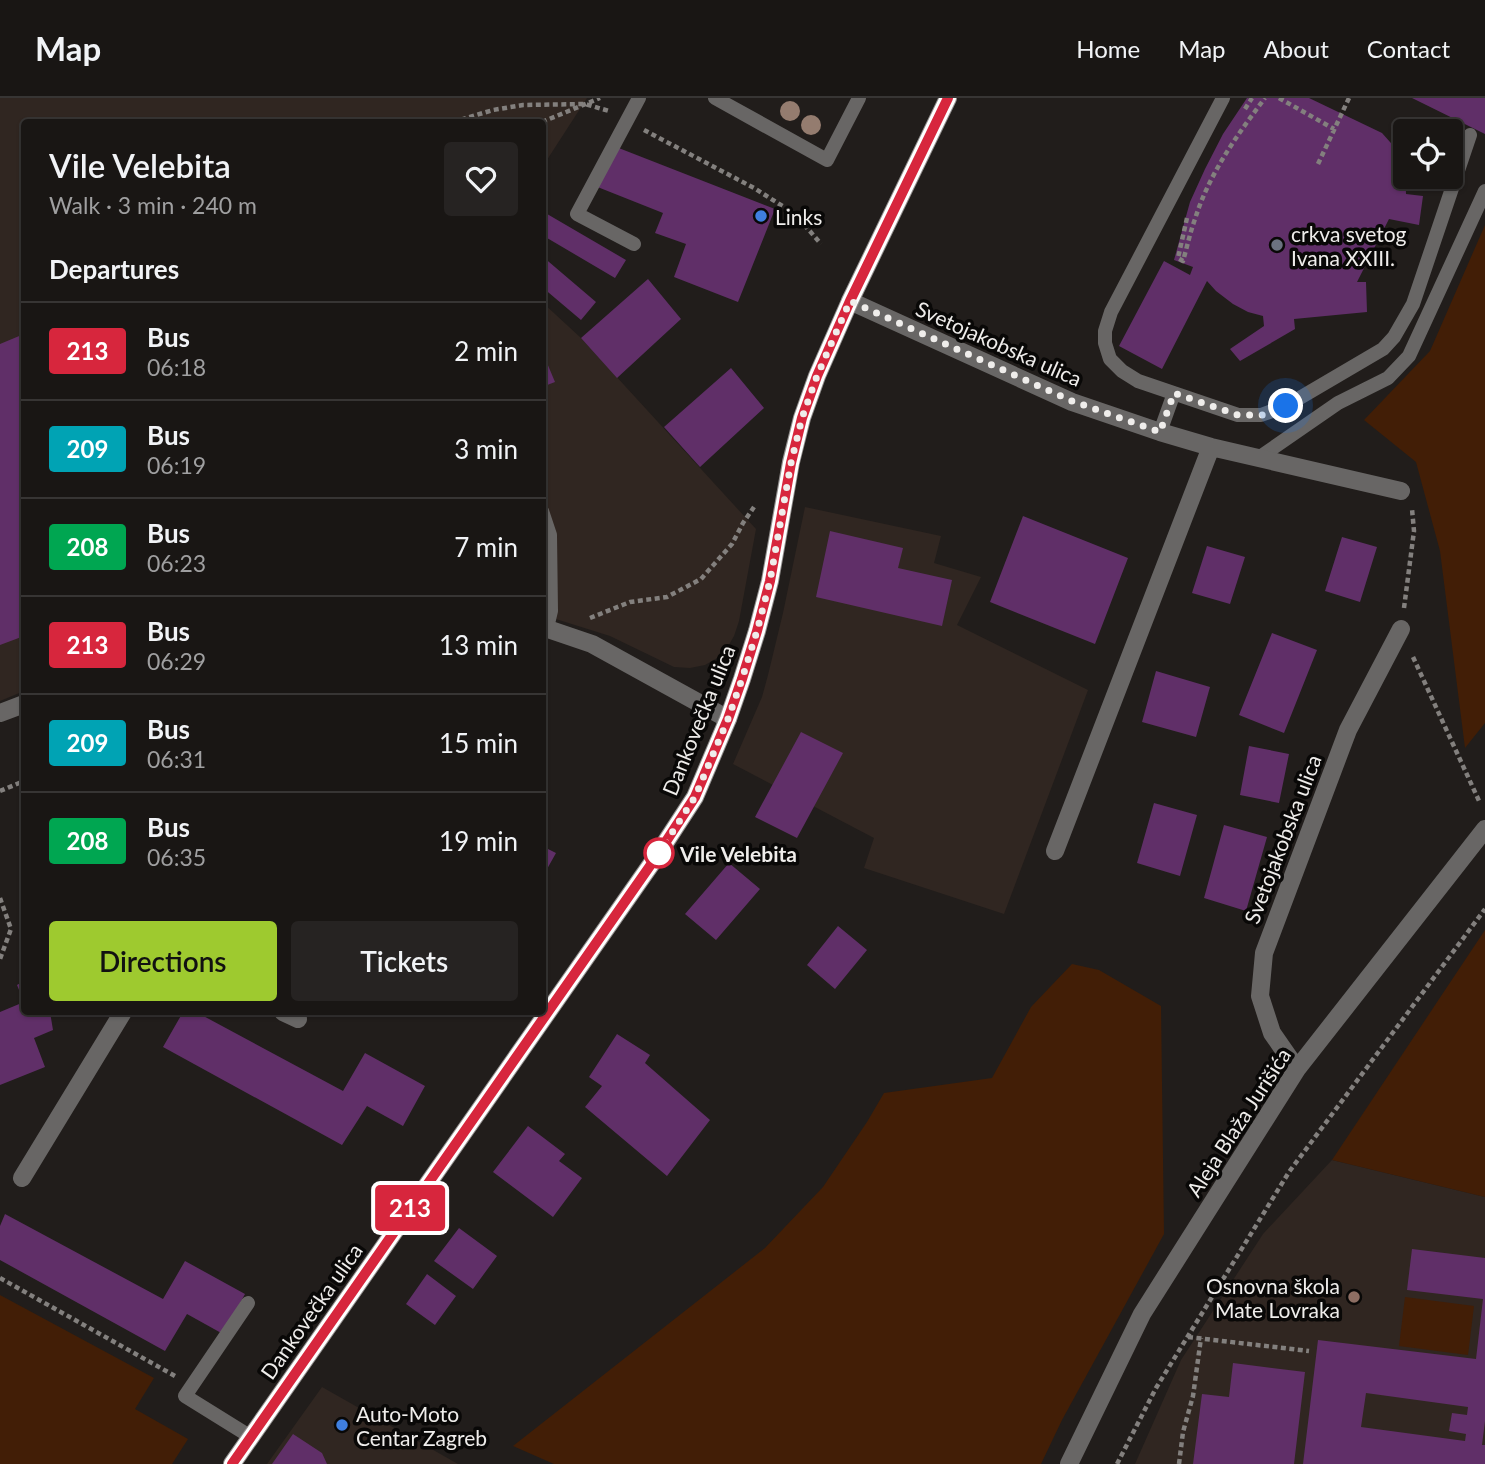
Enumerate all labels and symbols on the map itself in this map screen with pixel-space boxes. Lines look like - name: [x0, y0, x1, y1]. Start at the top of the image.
- place label: Links: [775, 204, 822, 229]
- marker: Links: [753, 208, 769, 224]
- place label: crkva svetog Ivana XXIII.: [1291, 221, 1407, 270]
- marker: crkva svetog Ivana XXIII.: [1269, 237, 1285, 253]
- street label: Svetojakobska ulica: [912, 295, 1086, 391]
- your location: [1268, 388, 1303, 423]
- street label: Dankovečka ulica: [656, 641, 740, 799]
- street label: Svetojakobska ulica: [1238, 751, 1326, 927]
- marker: Vile Velebita: [644, 838, 674, 868]
- place label: Vile Velebita: [679, 841, 797, 866]
- street label: Aleja Blaža Jurišića: [1181, 1043, 1295, 1201]
- line badge: 213: [370, 1185, 450, 1231]
- street label: Dankovečka ulica: [255, 1238, 367, 1384]
- place label: Osnovna škola Mate Lovraka: [1206, 1273, 1340, 1322]
- marker: Osnovna škola Mate Lovraka: [1346, 1289, 1362, 1305]
- place label: Auto-Moto Centar Zagreb: [356, 1401, 487, 1450]
- marker: Auto-Moto Centar Zagreb: [334, 1417, 350, 1433]

